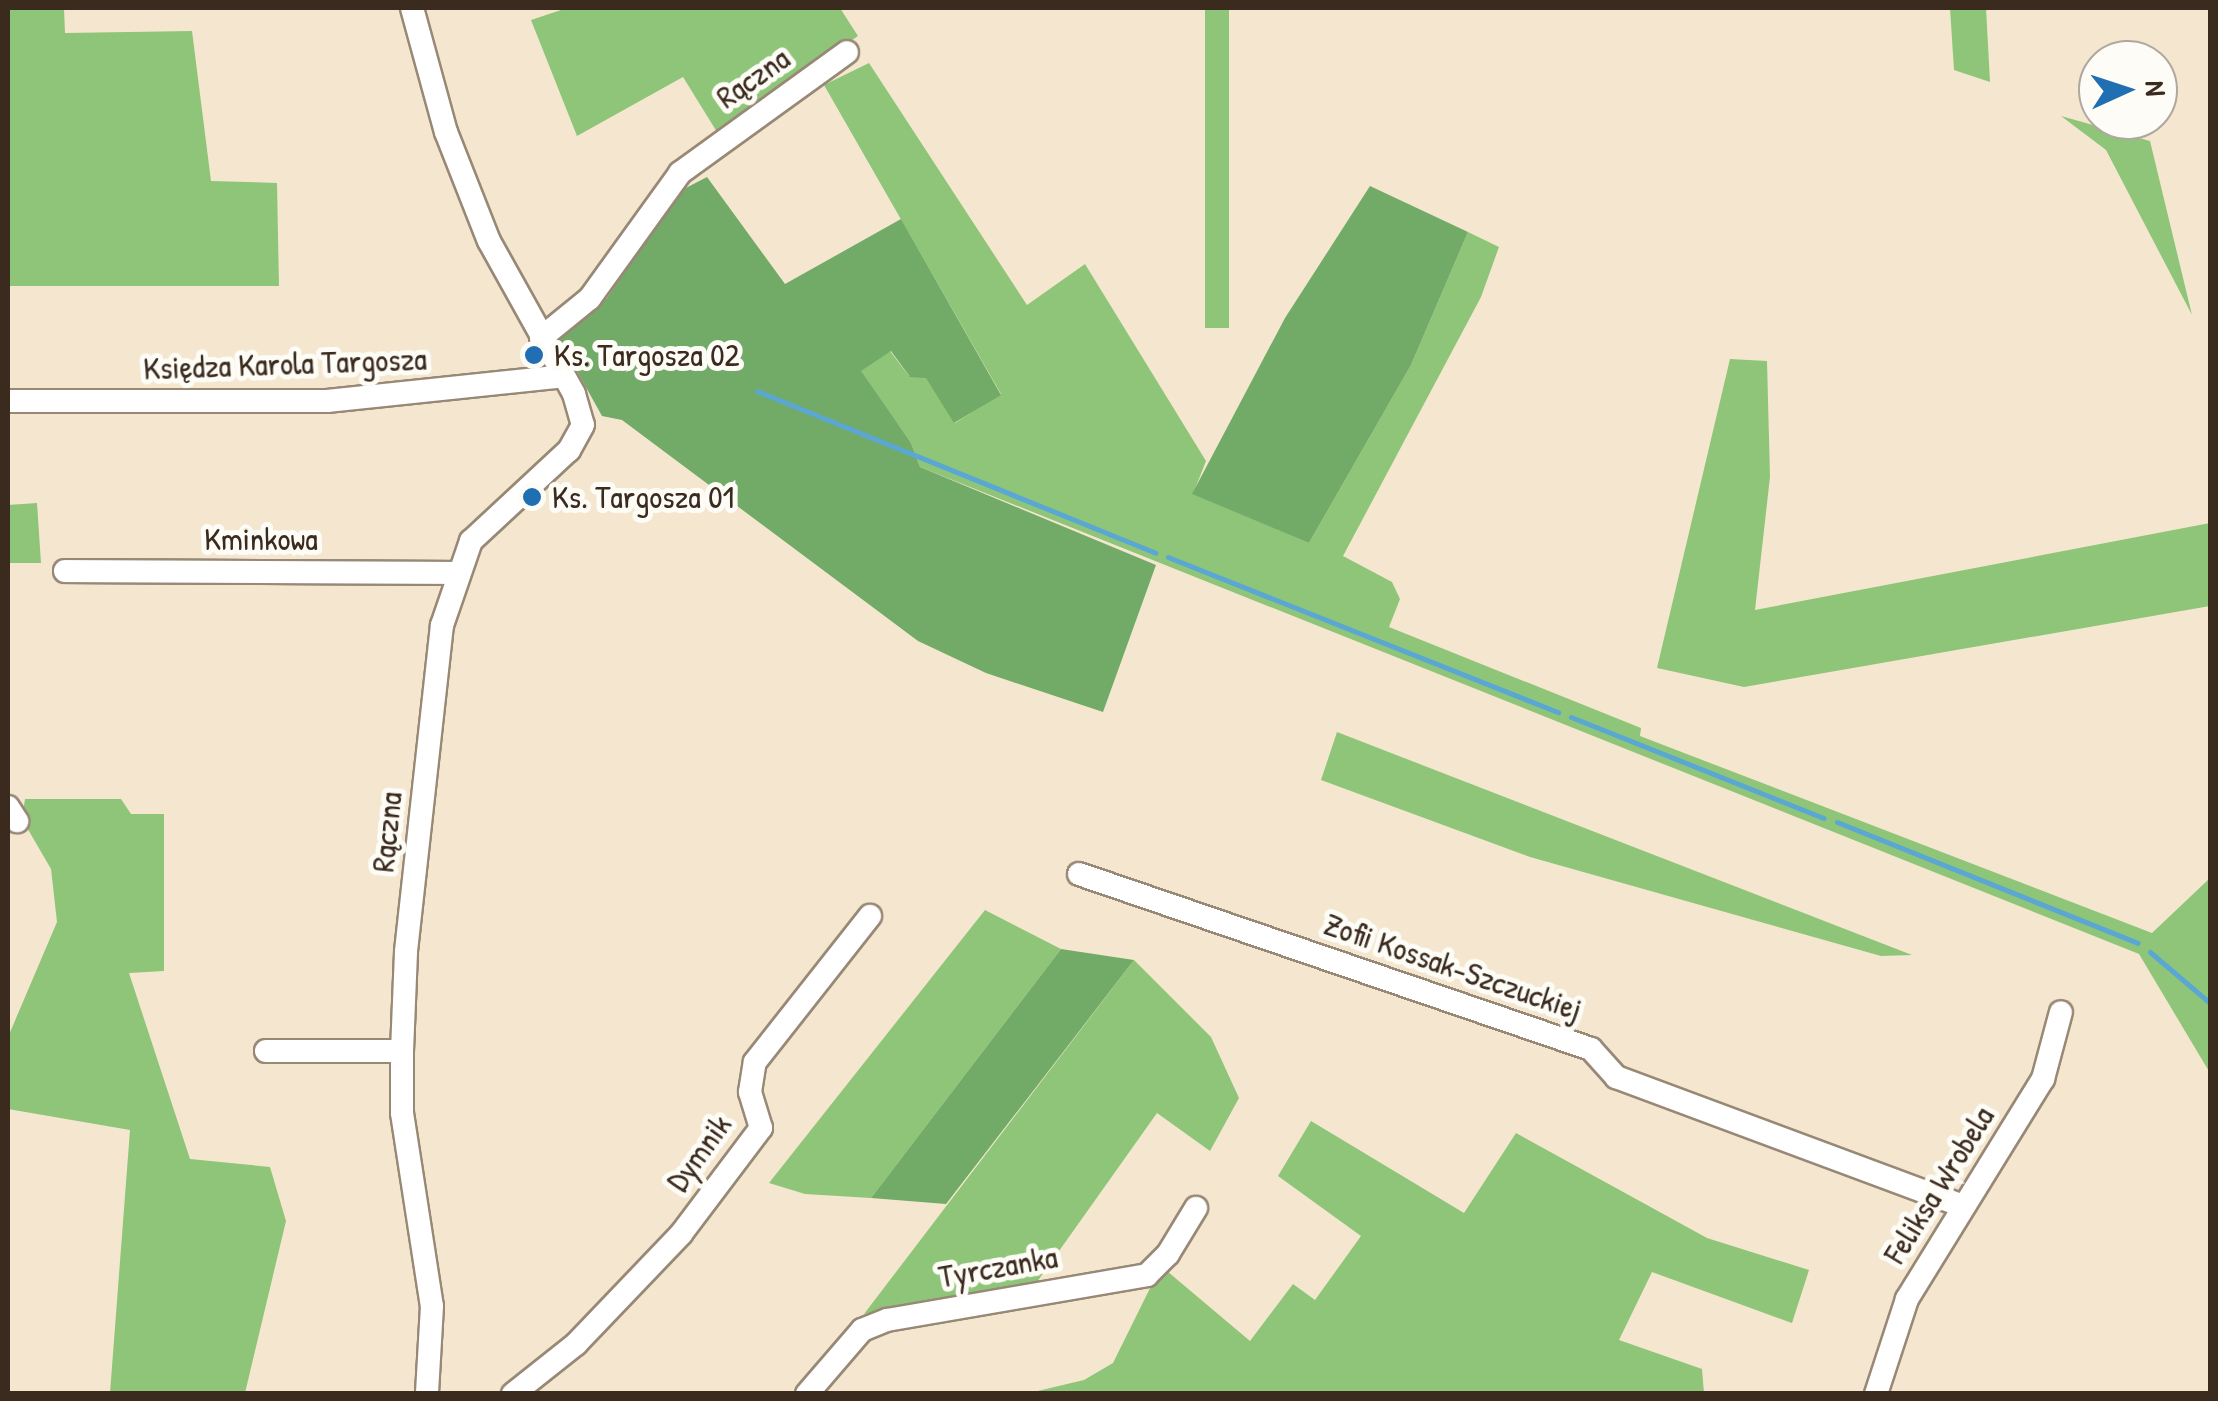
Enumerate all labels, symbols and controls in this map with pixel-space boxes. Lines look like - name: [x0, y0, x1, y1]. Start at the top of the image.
- street label: Rączna: [709, 39, 797, 117]
- north arrow: [2078, 40, 2178, 140]
- text: N: [2137, 80, 2175, 97]
- place label: Ks. Targosza 02: [554, 336, 739, 374]
- street label: Księdza Karola Targosza: [143, 340, 427, 388]
- marker: Ks. Targosza 02: [523, 344, 545, 366]
- place label: Ks. Targosza 01: [552, 478, 734, 516]
- marker: Ks. Targosza 01: [521, 486, 543, 508]
- street label: Kminkowa: [204, 520, 318, 558]
- street label: Rączna: [364, 790, 410, 874]
- street label: Zofii Kossak-Szczuckiej: [1319, 905, 1587, 1029]
- street label: Feliksa Wrobela: [1876, 1099, 2002, 1271]
- street label: Dymnik: [658, 1107, 740, 1199]
- street label: Tyrczanka: [936, 1238, 1060, 1296]

